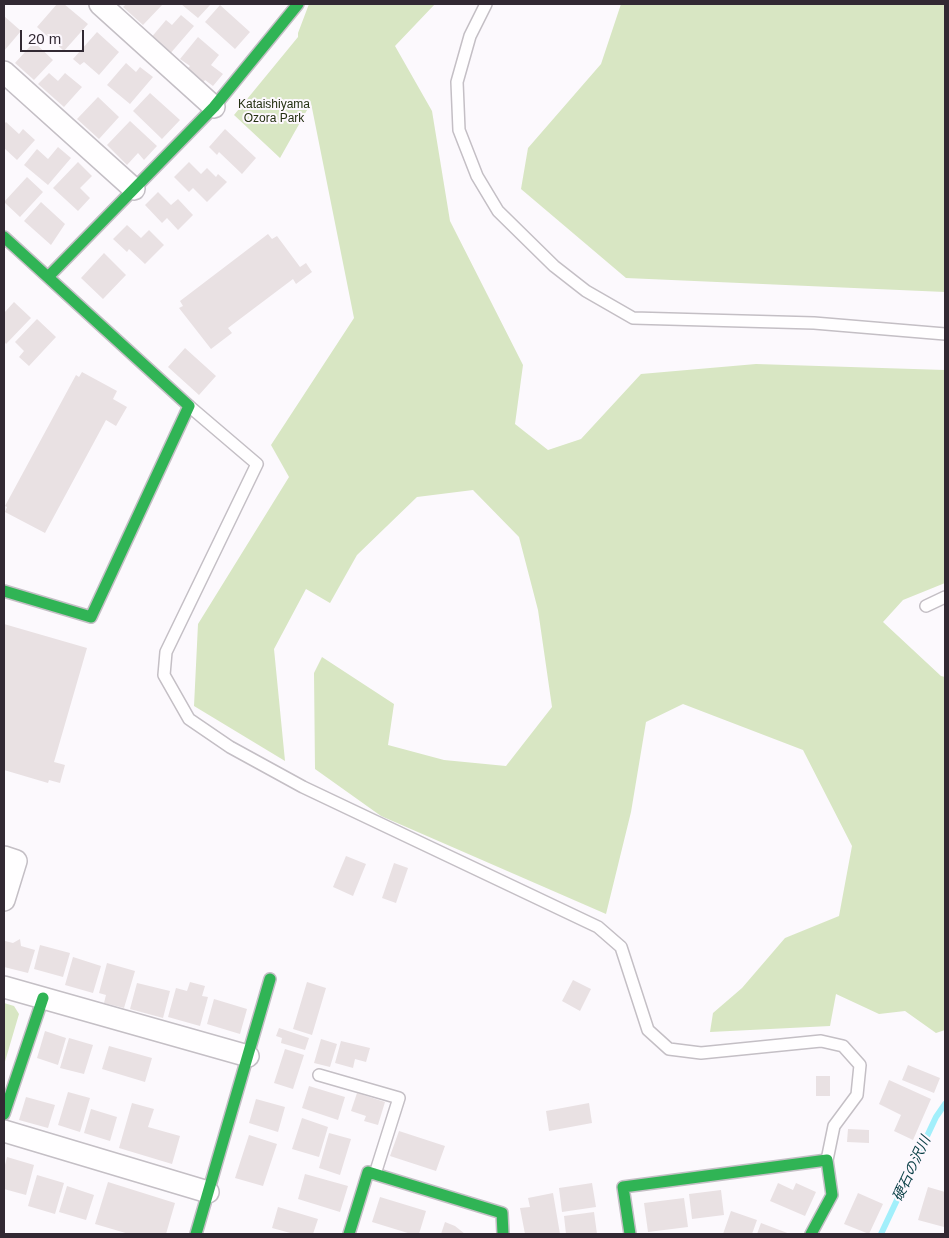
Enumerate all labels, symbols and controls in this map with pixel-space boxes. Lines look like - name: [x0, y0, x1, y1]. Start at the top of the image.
- scale bar: [22, 20, 86, 52]
- text: 20 m: [28, 30, 61, 47]
- park label: Kataishiyama Ozora Park: [238, 98, 310, 126]
- water label: 硬石の沢川: [890, 1134, 934, 1204]

